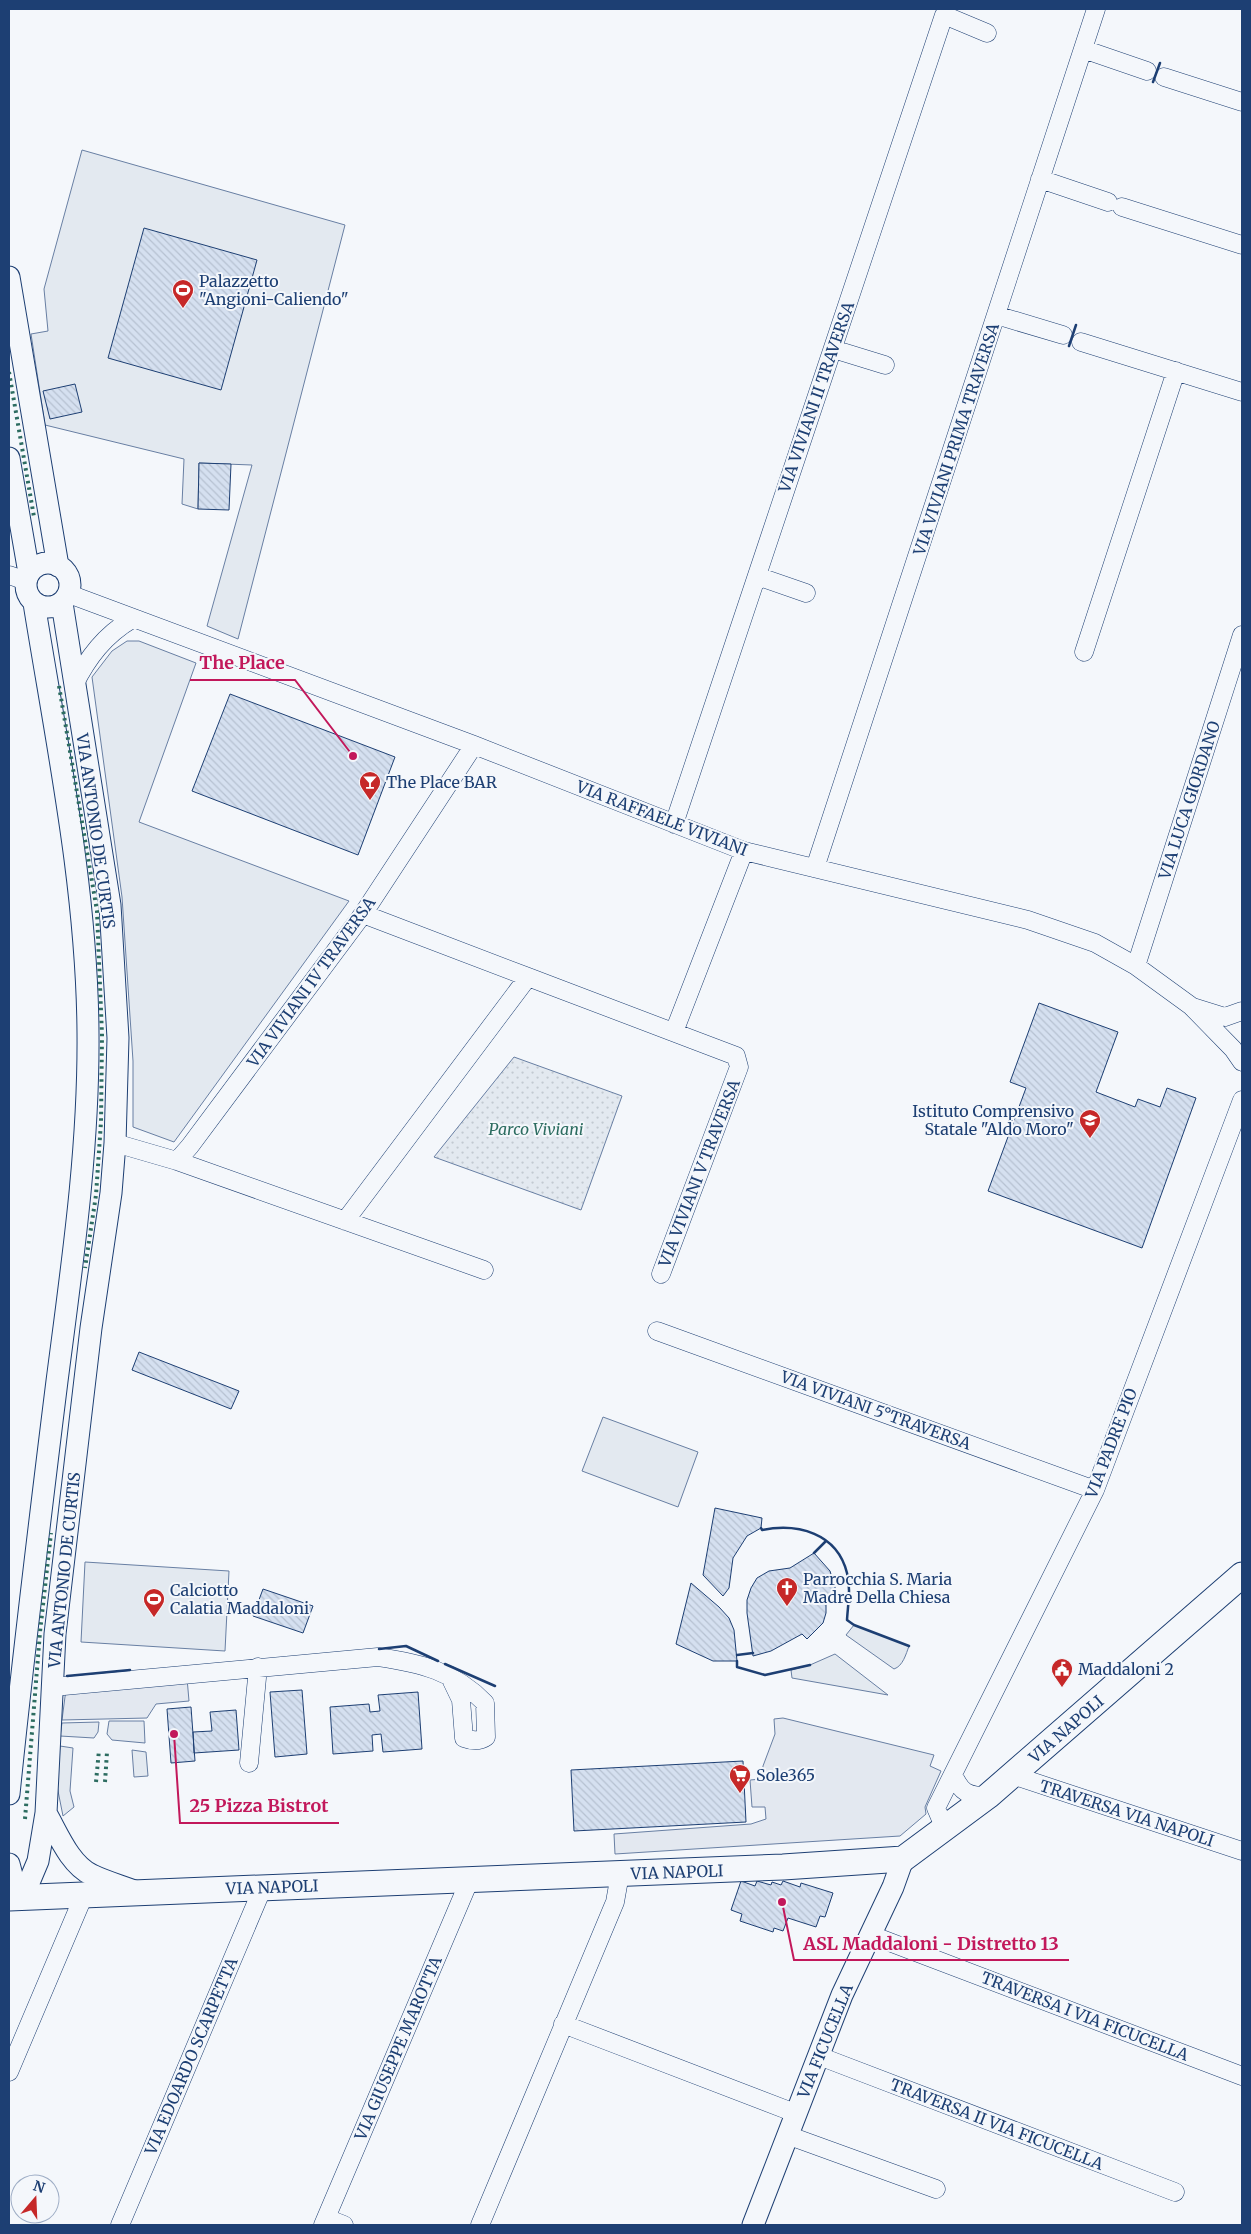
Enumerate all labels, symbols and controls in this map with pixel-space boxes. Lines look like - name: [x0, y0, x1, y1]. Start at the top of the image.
- place label: Palazzetto "Angioni-Caliendo": [199, 271, 349, 309]
- sports icon: Palazzetto "Angioni-Caliendo": [171, 278, 195, 309]
- street label: VIA VIVIANI II TRAVERSA: [774, 298, 858, 496]
- street label: VIA VIVIANI PRIMA TRAVERSA: [909, 320, 1003, 559]
- callout: The Place: [190, 647, 295, 680]
- text: The Place: [199, 651, 285, 674]
- street label: VIA LUCA GIORDANO: [1154, 718, 1224, 883]
- street label: VIA ANTONIO DE CURTIS: [72, 731, 120, 930]
- bar icon: The Place BAR: [358, 770, 382, 801]
- place label: The Place BAR: [386, 772, 498, 792]
- street label: VIA RAFFAELE VIVIANI: [573, 776, 750, 860]
- street label: VIA VIVIANI IV TRAVERSA: [242, 892, 380, 1072]
- street label: VIA VIVIANI V TRAVERSA: [654, 1076, 744, 1271]
- place label: Istituto Comprensivo Statale "Aldo Moro": [912, 1101, 1074, 1139]
- school or university icon: Istituto Comprensivo Statale "Aldo Moro": [1078, 1108, 1102, 1139]
- park label: Parco Viviani: [488, 1119, 584, 1139]
- street label: VIA VIVIANI 5°TRAVERSA: [777, 1366, 974, 1454]
- street label: VIA PADRE PIO: [1080, 1385, 1141, 1502]
- street label: VIA ANTONIO DE CURTIS: [44, 1471, 84, 1670]
- place label: Parrocchia S. Maria Madre Della Chiesa: [803, 1569, 952, 1607]
- church icon: Parrocchia S. Maria Madre Della Chiesa: [775, 1576, 799, 1607]
- place label: Calciotto Calatia Maddaloni: [170, 1580, 309, 1618]
- sports icon: Calciotto Calatia Maddaloni: [142, 1587, 166, 1618]
- public building icon: Maddaloni 2: [1050, 1657, 1074, 1688]
- place label: Maddaloni 2: [1078, 1659, 1174, 1679]
- street label: VIA NAPOLI: [1024, 1691, 1108, 1768]
- supermarket icon: Sole365: [728, 1763, 752, 1794]
- place label: Sole365: [756, 1765, 815, 1785]
- street label: TRAVERSA VIA NAPOLI: [1037, 1775, 1217, 1851]
- callout: 25 Pizza Bistrot: [180, 1790, 339, 1823]
- text: 25 Pizza Bistrot: [190, 1794, 329, 1817]
- street label: VIA NAPOLI: [629, 1860, 724, 1884]
- street label: VIA NAPOLI: [224, 1875, 319, 1899]
- callout: ASL Maddaloni - Distretto 13: [794, 1927, 1069, 1960]
- text: ASL Maddaloni - Distretto 13: [802, 1932, 1059, 1955]
- street label: VIA GIUSEPPE MAROTTA: [350, 1952, 446, 2144]
- street label: VIA EDOARDO SCARPETTA: [140, 1954, 242, 2159]
- street label: TRAVERSA I VIA FICUCELLA: [978, 1967, 1192, 2065]
- street label: VIA FICUCELLA: [793, 1980, 857, 2102]
- street label: TRAVERSA II VIA FICUCELLA: [888, 2074, 1107, 2174]
- north arrow: [10, 2174, 60, 2224]
- text: N: [31, 2176, 47, 2197]

